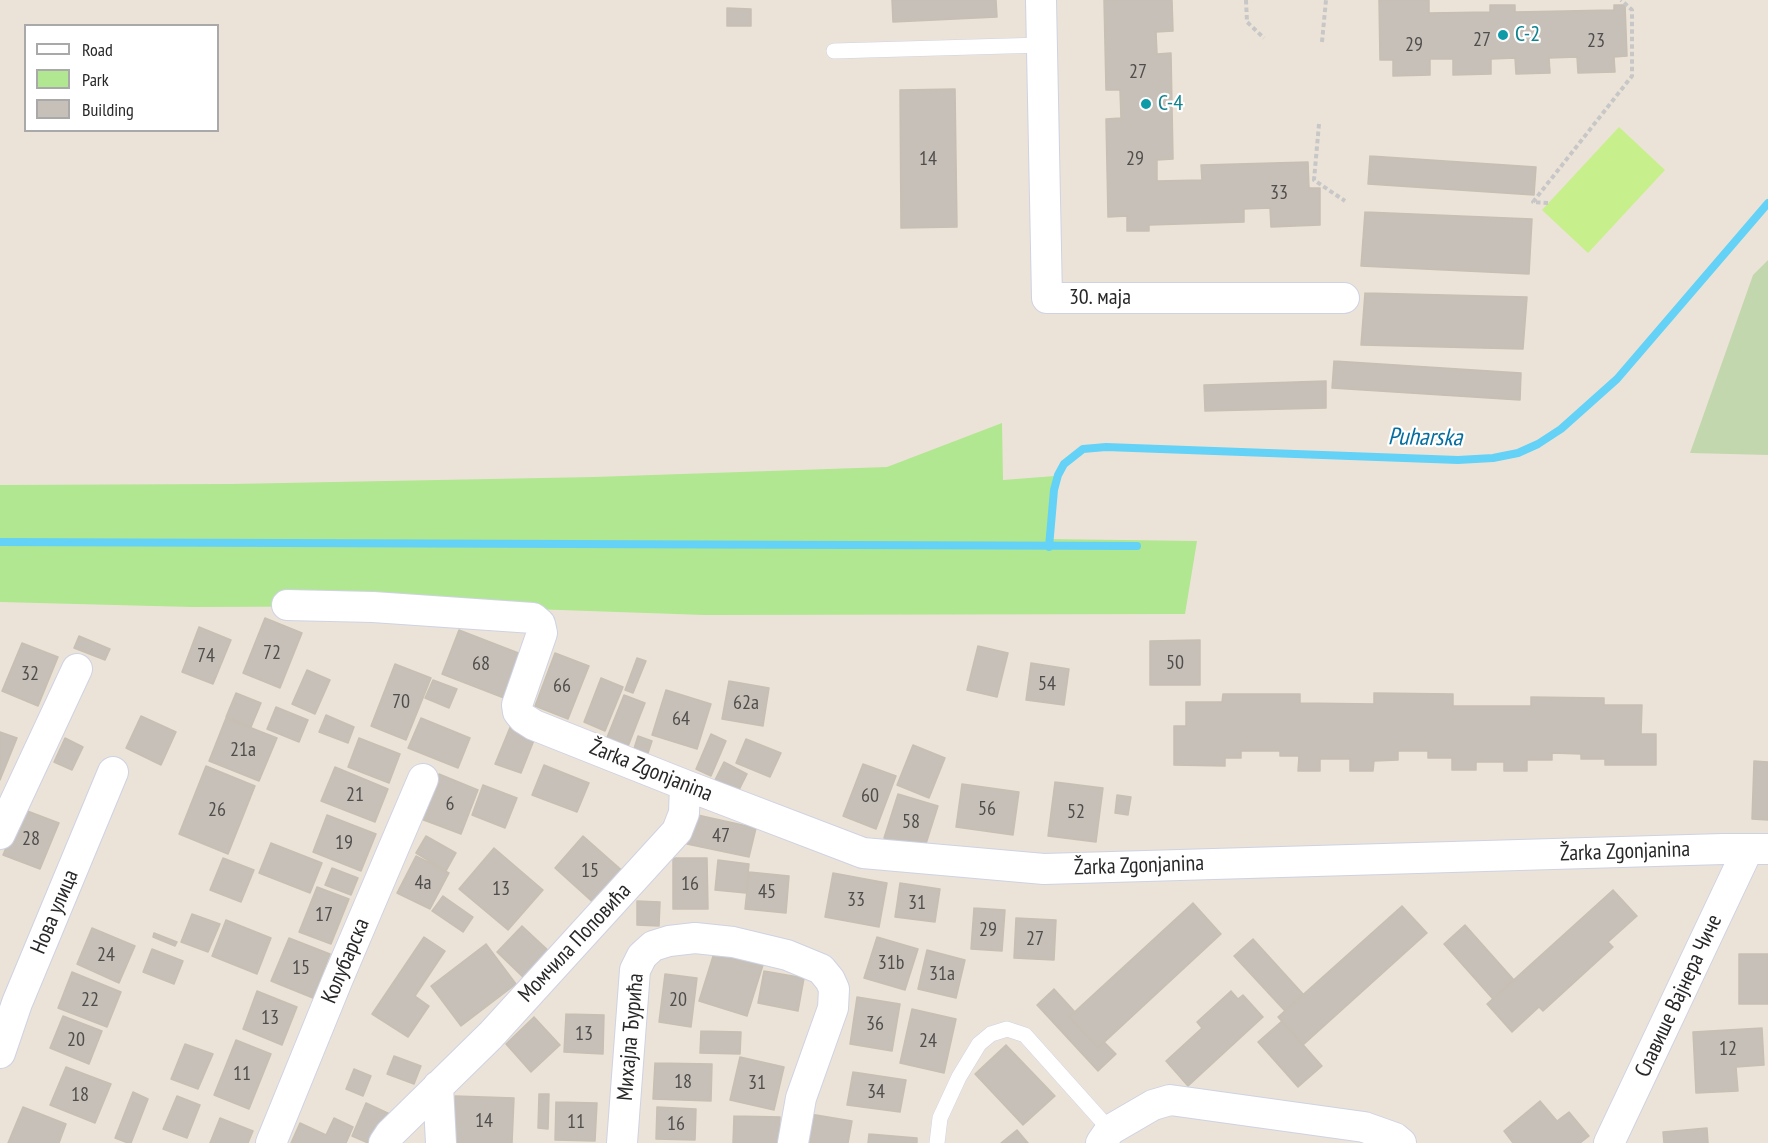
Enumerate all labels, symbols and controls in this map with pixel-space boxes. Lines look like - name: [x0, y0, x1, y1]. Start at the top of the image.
- place label: C-2: [1515, 22, 1540, 48]
- legend: [24, 24, 219, 132]
- house number: 27: [1473, 28, 1491, 52]
- marker: C-2: [1496, 28, 1510, 42]
- house number: 23: [1587, 29, 1605, 53]
- house number: 29: [1405, 33, 1423, 57]
- text: Road: [82, 38, 113, 61]
- house number: 27: [1129, 60, 1147, 84]
- text: Park: [82, 68, 109, 91]
- place label: C-4: [1158, 91, 1183, 117]
- marker: C-4: [1139, 97, 1153, 111]
- text: Building: [82, 98, 134, 121]
- house number: 14: [919, 147, 937, 171]
- house number: 29: [1126, 147, 1144, 171]
- house number: 33: [1270, 181, 1288, 205]
- street label: 30. маја: [1069, 285, 1131, 311]
- water label: Puharska: [1388, 423, 1462, 453]
- house number: 72: [263, 641, 281, 665]
- house number: 74: [197, 644, 215, 668]
- house number: 50: [1166, 651, 1184, 675]
- house number: 68: [472, 652, 490, 676]
- house number: 32: [21, 662, 39, 686]
- house number: 54: [1038, 672, 1056, 696]
- house number: 66: [553, 674, 571, 698]
- house number: 70: [392, 690, 410, 714]
- house number: 62a: [733, 691, 759, 715]
- house number: 64: [672, 707, 690, 731]
- street label: Žarka Zgonjanina: [586, 734, 716, 808]
- house number: 21a: [230, 738, 256, 762]
- house number: 21: [346, 783, 364, 807]
- house number: 60: [861, 784, 879, 808]
- house number: 6: [446, 792, 454, 816]
- house number: 56: [978, 797, 996, 821]
- house number: 26: [208, 798, 226, 822]
- house number: 52: [1067, 800, 1085, 824]
- house number: 58: [902, 810, 920, 834]
- house number: 47: [712, 824, 730, 848]
- house number: 28: [22, 827, 40, 851]
- house number: 19: [335, 831, 353, 855]
- street label: Žarka Zgonjanina: [1560, 837, 1690, 867]
- street label: Žarka Zgonjanina: [1074, 851, 1204, 881]
- house number: 15: [581, 859, 599, 883]
- street label: Нова улица: [26, 866, 84, 958]
- house number: 4a: [415, 871, 431, 895]
- house number: 16: [681, 872, 699, 896]
- house number: 13: [492, 877, 510, 901]
- street label: Момчила Поповића: [513, 878, 637, 1008]
- house number: 45: [758, 880, 776, 904]
- house number: 33: [847, 888, 865, 912]
- house number: 31: [908, 891, 926, 915]
- house number: 17: [315, 903, 333, 927]
- street label: Славише Вајнера Чиче: [1630, 911, 1728, 1081]
- street label: Колубарска: [316, 915, 376, 1007]
- house number: 29: [979, 918, 997, 942]
- house number: 27: [1026, 927, 1044, 951]
- house number: 24: [97, 943, 115, 967]
- house number: 31b: [878, 951, 904, 975]
- house number: 15: [292, 956, 310, 980]
- house number: 31a: [929, 962, 955, 986]
- street label: Михајла Ђурића: [612, 972, 650, 1102]
- house number: 22: [81, 988, 99, 1012]
- house number: 20: [669, 988, 687, 1012]
- house number: 13: [261, 1006, 279, 1030]
- house number: 36: [866, 1012, 884, 1036]
- house number: 13: [575, 1022, 593, 1046]
- house number: 20: [67, 1028, 85, 1052]
- house number: 24: [919, 1029, 937, 1053]
- house number: 12: [1719, 1037, 1737, 1061]
- house number: 11: [233, 1062, 251, 1086]
- house number: 18: [674, 1070, 692, 1094]
- house number: 31: [748, 1071, 766, 1095]
- house number: 34: [867, 1080, 885, 1104]
- house number: 18: [71, 1083, 89, 1107]
- house number: 14: [475, 1109, 493, 1133]
- house number: 11: [567, 1110, 585, 1134]
- house number: 16: [667, 1112, 685, 1136]

